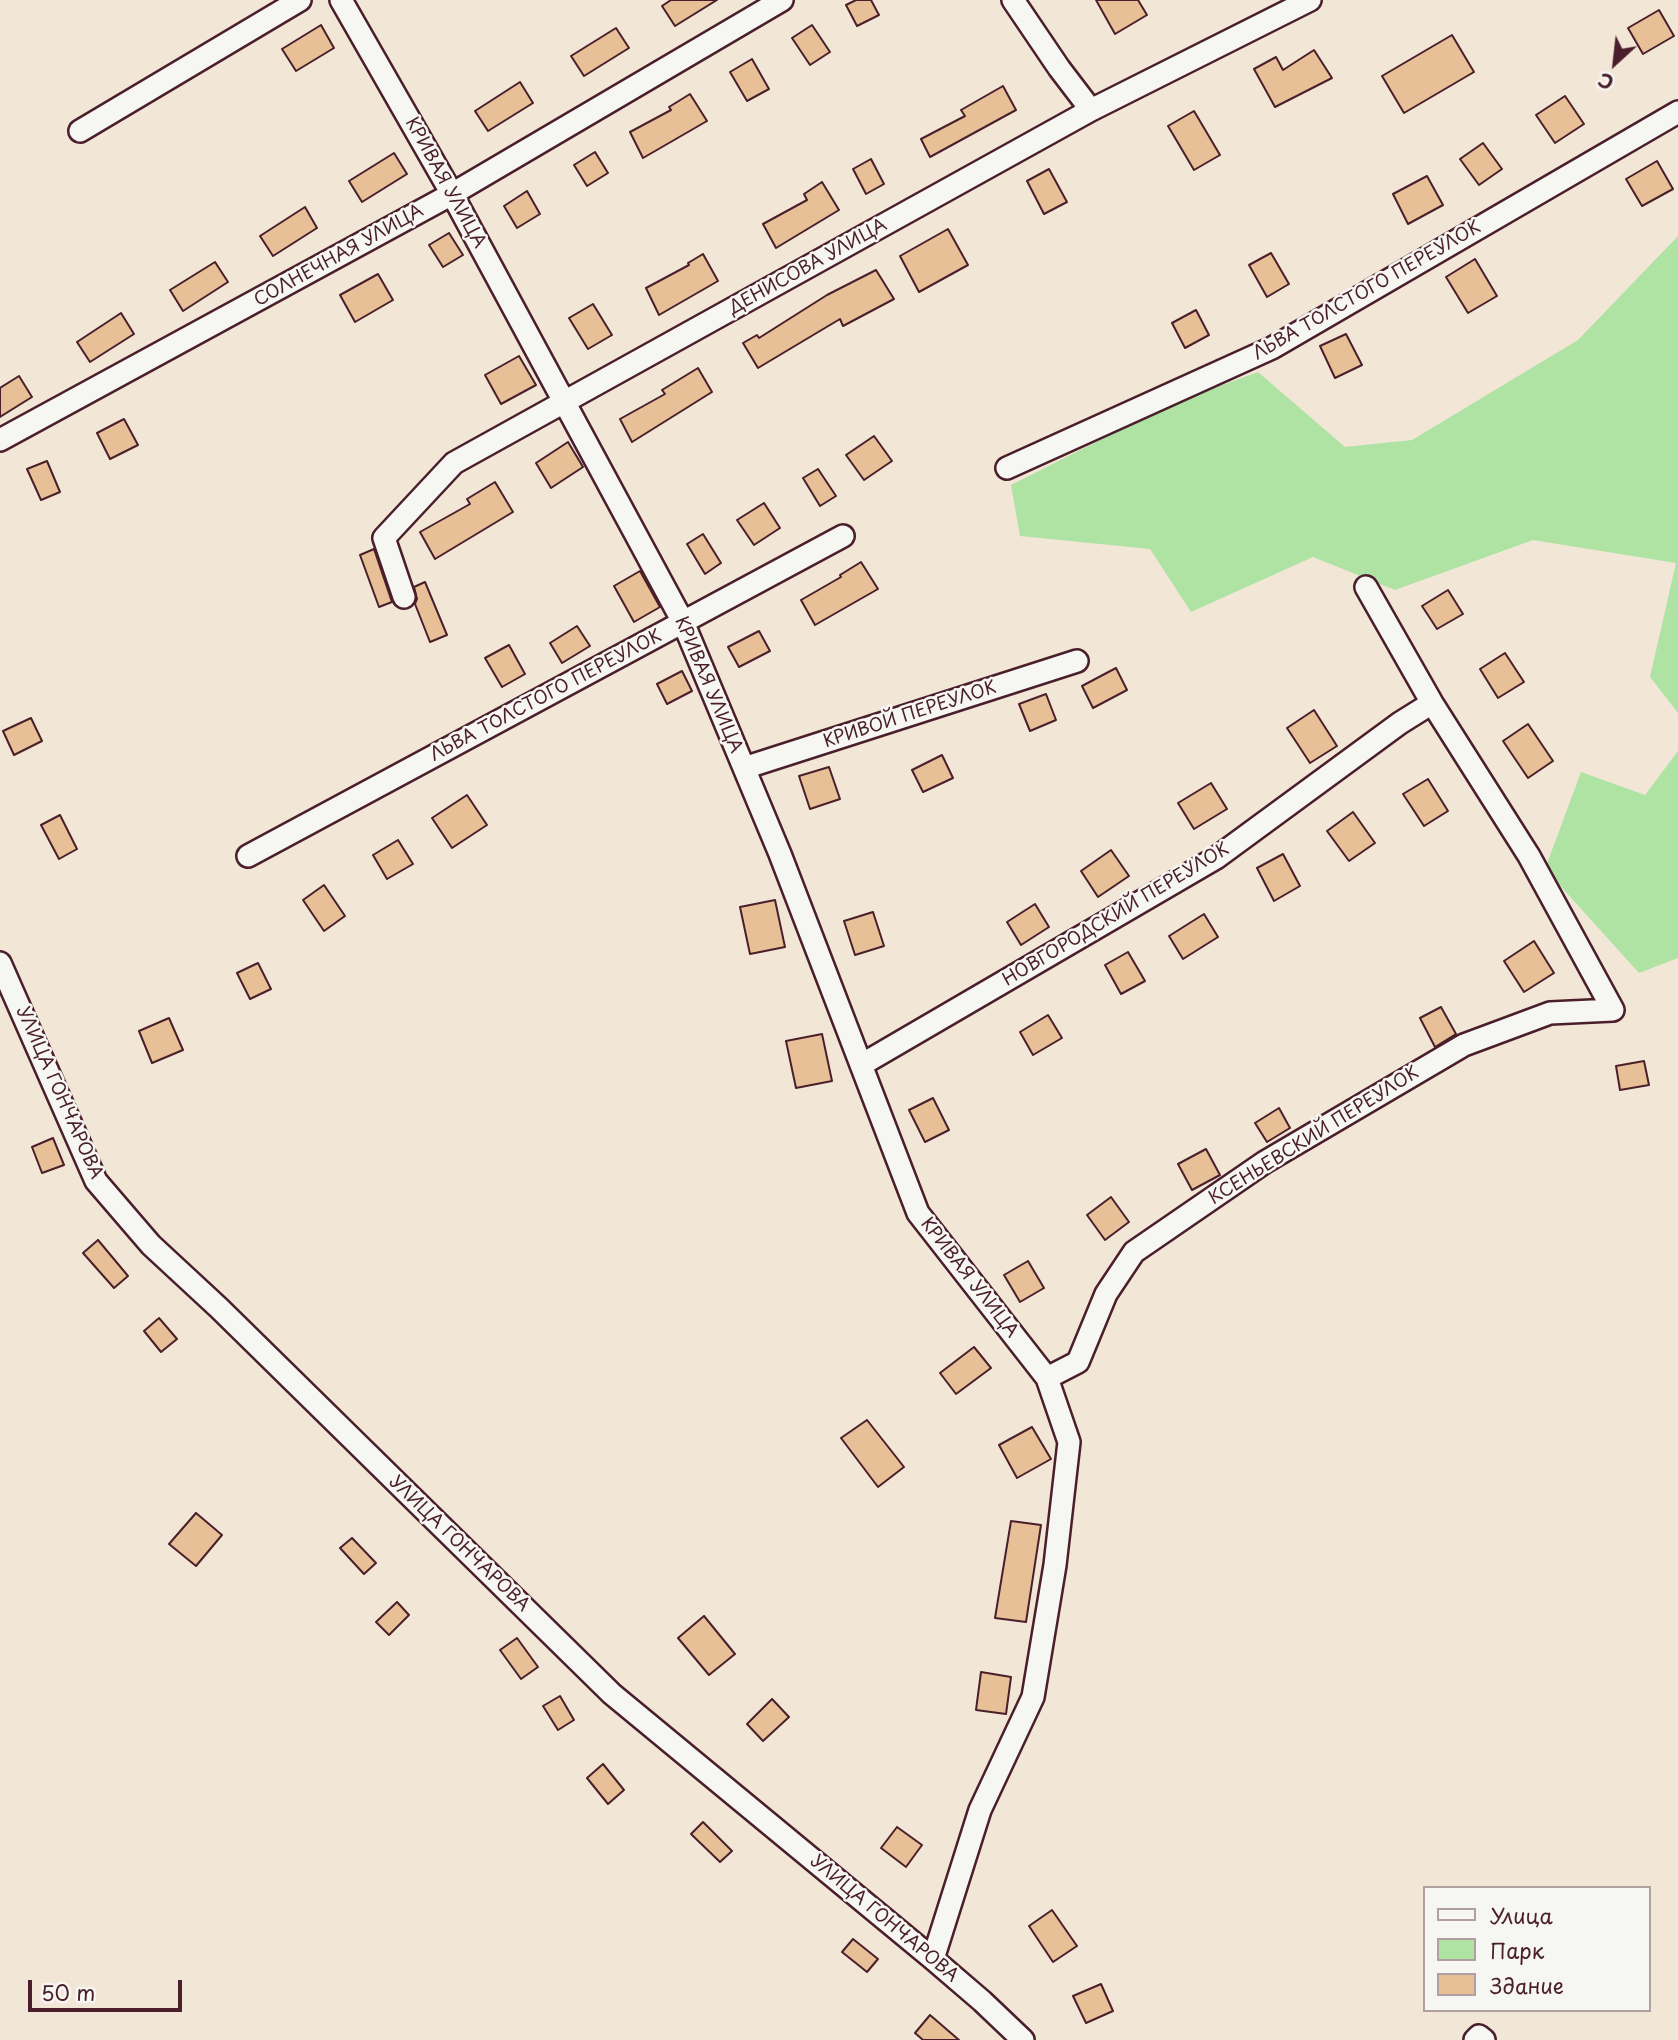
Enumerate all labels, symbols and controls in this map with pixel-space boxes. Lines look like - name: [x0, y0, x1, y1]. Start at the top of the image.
- north arrow: [1580, 28, 1650, 98]
- text: С: [1593, 66, 1618, 97]
- street label: КРИВАЯ УЛИЦА: [400, 114, 490, 252]
- street label: СОЛНЕЧНАЯ УЛИЦА: [250, 200, 428, 312]
- street label: ДЕНИСОВА УЛИЦА: [725, 215, 891, 319]
- street label: ЛЬВА ТОЛСТОГО ПЕРЕУЛОК: [1249, 217, 1485, 365]
- street label: КРИВАЯ УЛИЦА: [670, 614, 746, 756]
- street label: ЛЬВА ТОЛСТОГО ПЕРЕУЛОК: [427, 626, 665, 766]
- street label: КРИВОЙ ПЕРЕУЛОК: [821, 677, 999, 753]
- street label: НОВГОРОДСКИЙ ПЕРЕУЛОК: [999, 839, 1233, 991]
- street label: УЛИЦА ГОНЧАРОВА: [11, 1003, 107, 1183]
- street label: КСЕНЬЕВСКИЙ ПЕРЕУЛОК: [1205, 1062, 1423, 1210]
- street label: КРИВАЯ УЛИЦА: [916, 1214, 1022, 1342]
- street label: УЛИЦА ГОНЧАРОВА: [384, 1471, 534, 1617]
- street label: УЛИЦА ГОНЧАРОВА: [806, 1851, 962, 1987]
- legend: [1422, 1886, 1650, 2012]
- text: Улица: [1490, 1899, 1553, 1931]
- text: Парк: [1490, 1934, 1544, 1966]
- scale bar: [32, 1966, 186, 2010]
- text: Здание: [1490, 1969, 1564, 2001]
- text: 50 m: [41, 1976, 95, 2008]

